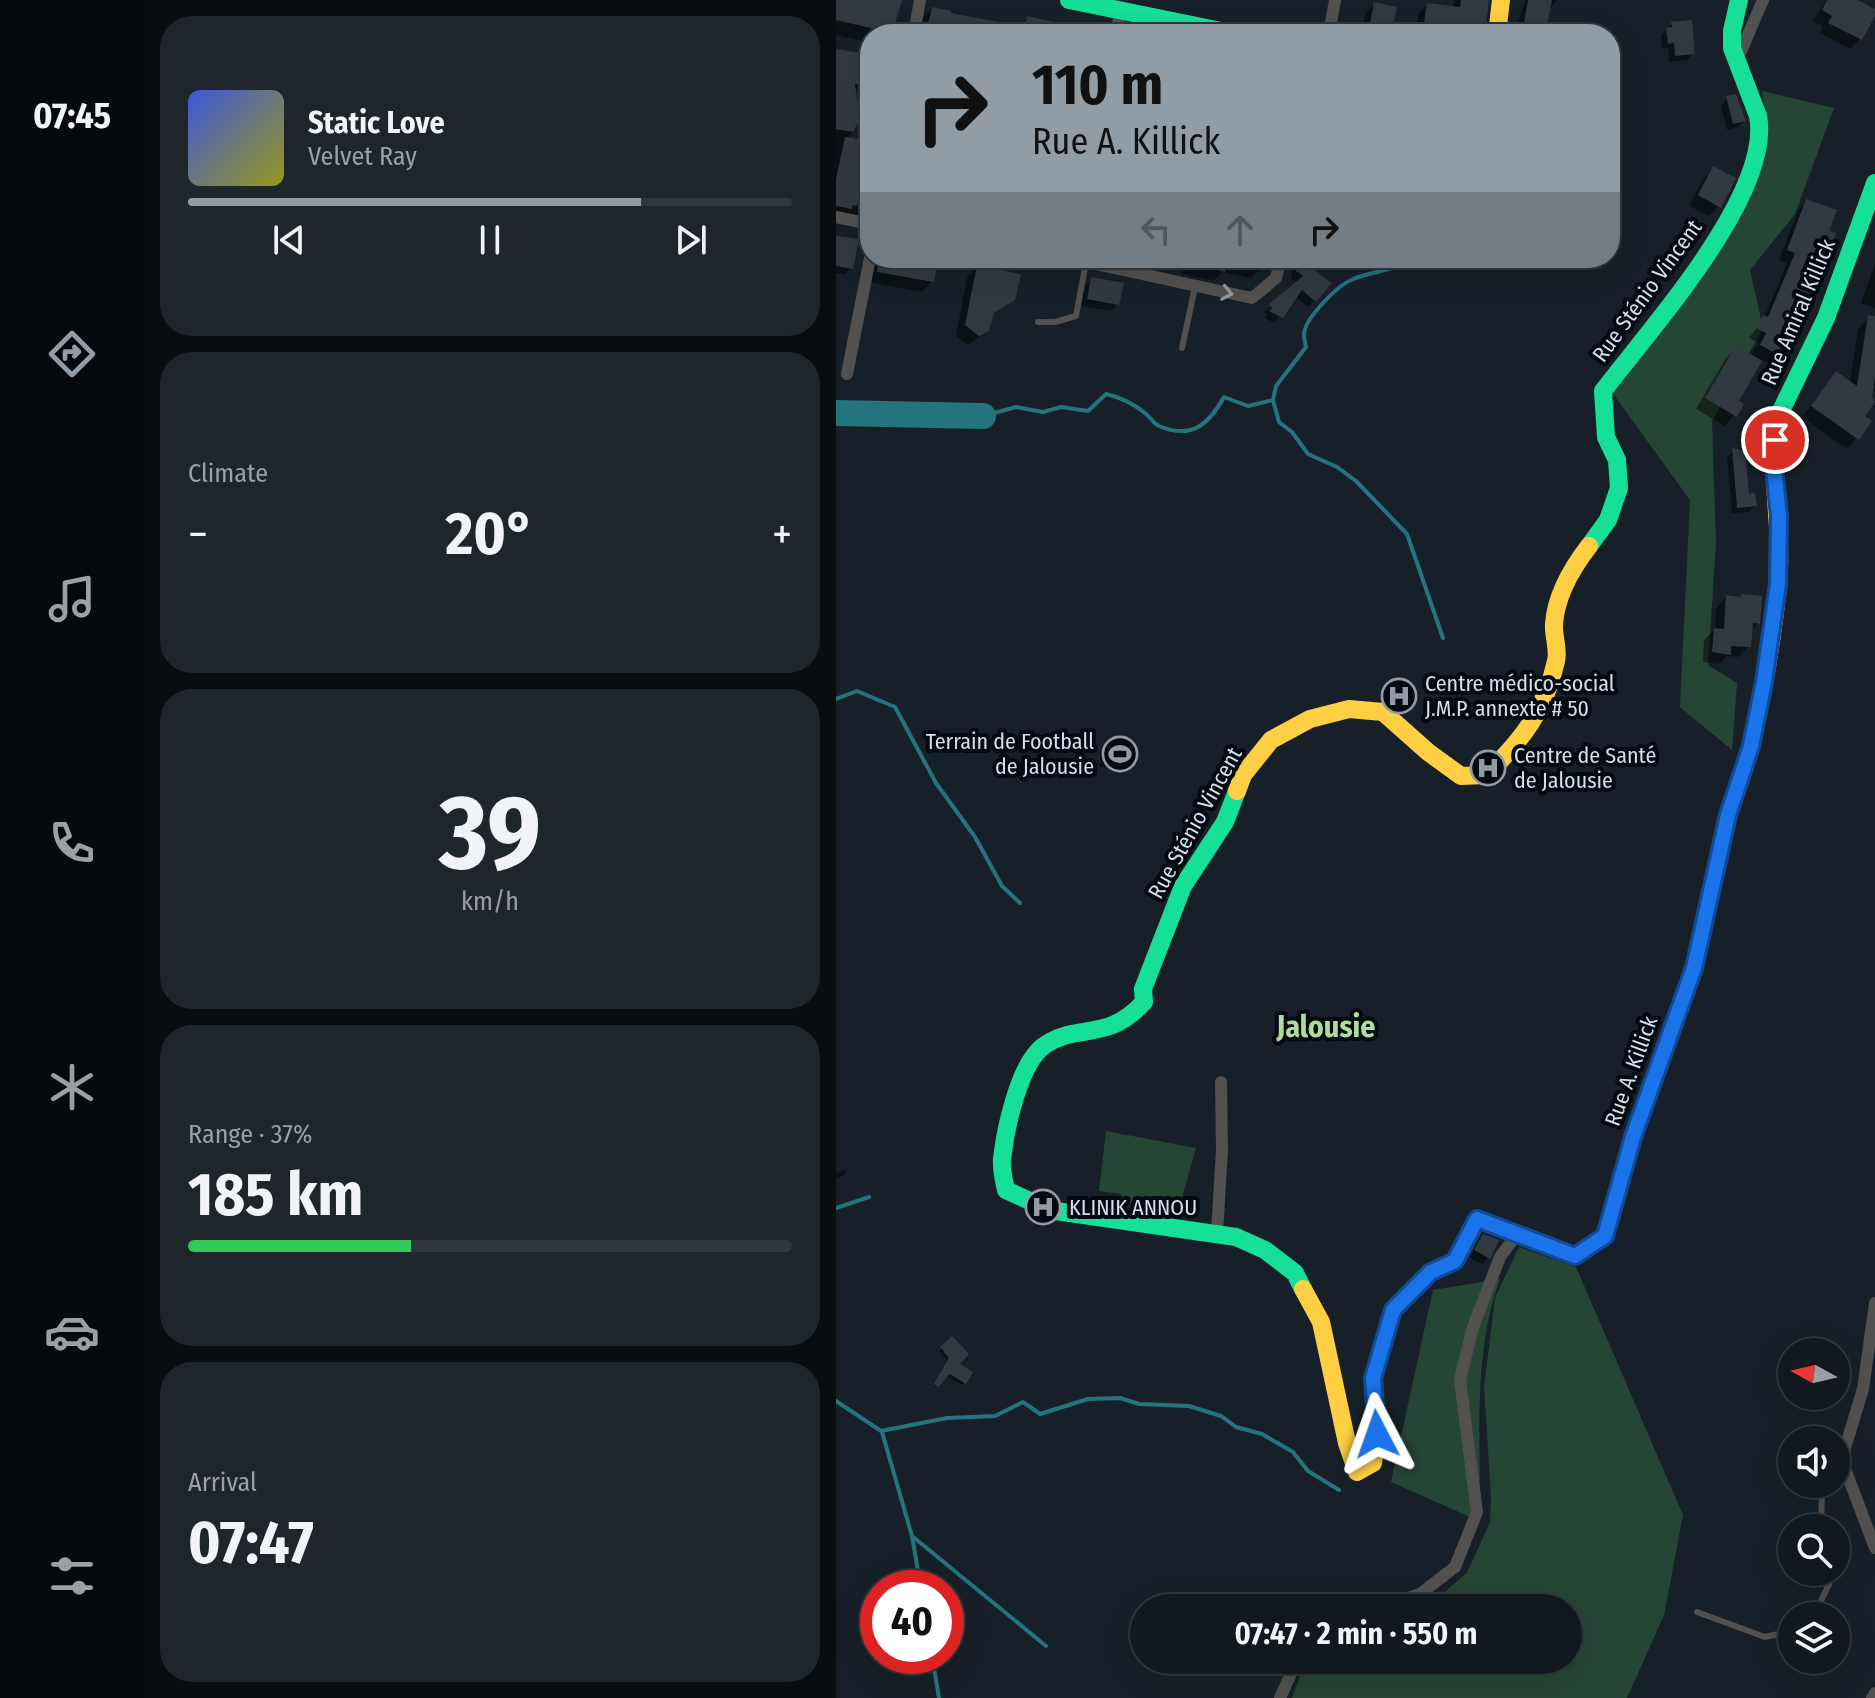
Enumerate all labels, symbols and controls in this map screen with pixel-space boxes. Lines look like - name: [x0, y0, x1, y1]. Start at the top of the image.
- text: 110 m: [1032, 52, 1163, 119]
- icon: right: [900, 56, 1004, 160]
- text: 07:45: [33, 94, 111, 138]
- text: Static Love: [308, 105, 445, 141]
- text: Rue A. Killick: [1032, 120, 1220, 164]
- text: Velvet Ray: [308, 141, 417, 172]
- icon: left: [1134, 208, 1178, 252]
- icon: ahead: [1218, 208, 1262, 252]
- icon: right: [1302, 208, 1346, 252]
- street label: Rue Sténio Vincent: [1586, 214, 1708, 367]
- icon: previous: [267, 218, 311, 262]
- icon: pause: [468, 218, 512, 262]
- icon: next: [669, 218, 713, 262]
- street label: Rue Amiral Killick: [1755, 234, 1841, 389]
- one-way arrow: [1221, 284, 1234, 301]
- icon: directions: [44, 326, 100, 382]
- pin: [1741, 406, 1809, 474]
- icon: arrive: [1753, 418, 1797, 462]
- text: Climate: [188, 458, 268, 489]
- text: 20°: [446, 498, 534, 570]
- text: −: [188, 508, 208, 561]
- text: +: [772, 508, 792, 561]
- icon: music: [44, 571, 100, 627]
- place label: Centre médico-social J.M.P. annexte # 50: [1425, 670, 1615, 722]
- hospital icon: Centre médico-social J.M.P. annexte # 50: [1380, 677, 1418, 715]
- place label: Terrain de Football de Jalousie: [926, 728, 1094, 780]
- sports icon: Terrain de Football de Jalousie: [1101, 735, 1139, 773]
- street label: Rue Sténio Vincent: [1142, 742, 1248, 903]
- place label: Centre de Santé de Jalousie: [1514, 742, 1656, 794]
- hospital icon: Centre de Santé de Jalousie: [1469, 749, 1507, 787]
- text: 39: [439, 771, 541, 896]
- icon: phone: [44, 815, 100, 871]
- text: km/h: [461, 886, 519, 917]
- district label: Jalousie: [1275, 1009, 1376, 1045]
- street label: Rue A. Killick: [1599, 1012, 1664, 1130]
- icon: climate: [44, 1059, 100, 1115]
- text: Range · 37%: [188, 1119, 313, 1150]
- text: 185 km: [188, 1159, 363, 1231]
- hospital icon: KLINIK ANNOU: [1024, 1188, 1062, 1226]
- place label: KLINIK ANNOU: [1069, 1194, 1197, 1221]
- icon: car: [44, 1304, 100, 1360]
- north arrow: [1778, 1338, 1850, 1410]
- map controls: [1778, 1338, 1850, 1674]
- position arrow: [1335, 1392, 1419, 1476]
- button: sound: [1778, 1426, 1850, 1498]
- text: Arrival: [188, 1467, 257, 1498]
- text: 07:47: [188, 1507, 314, 1579]
- button: search: [1778, 1514, 1850, 1586]
- icon: filters: [44, 1548, 100, 1604]
- speed limit sign: 40: [860, 1570, 964, 1674]
- button: layers: [1778, 1602, 1850, 1674]
- text: 07:47 · 2 min · 550 m: [1235, 1616, 1477, 1652]

